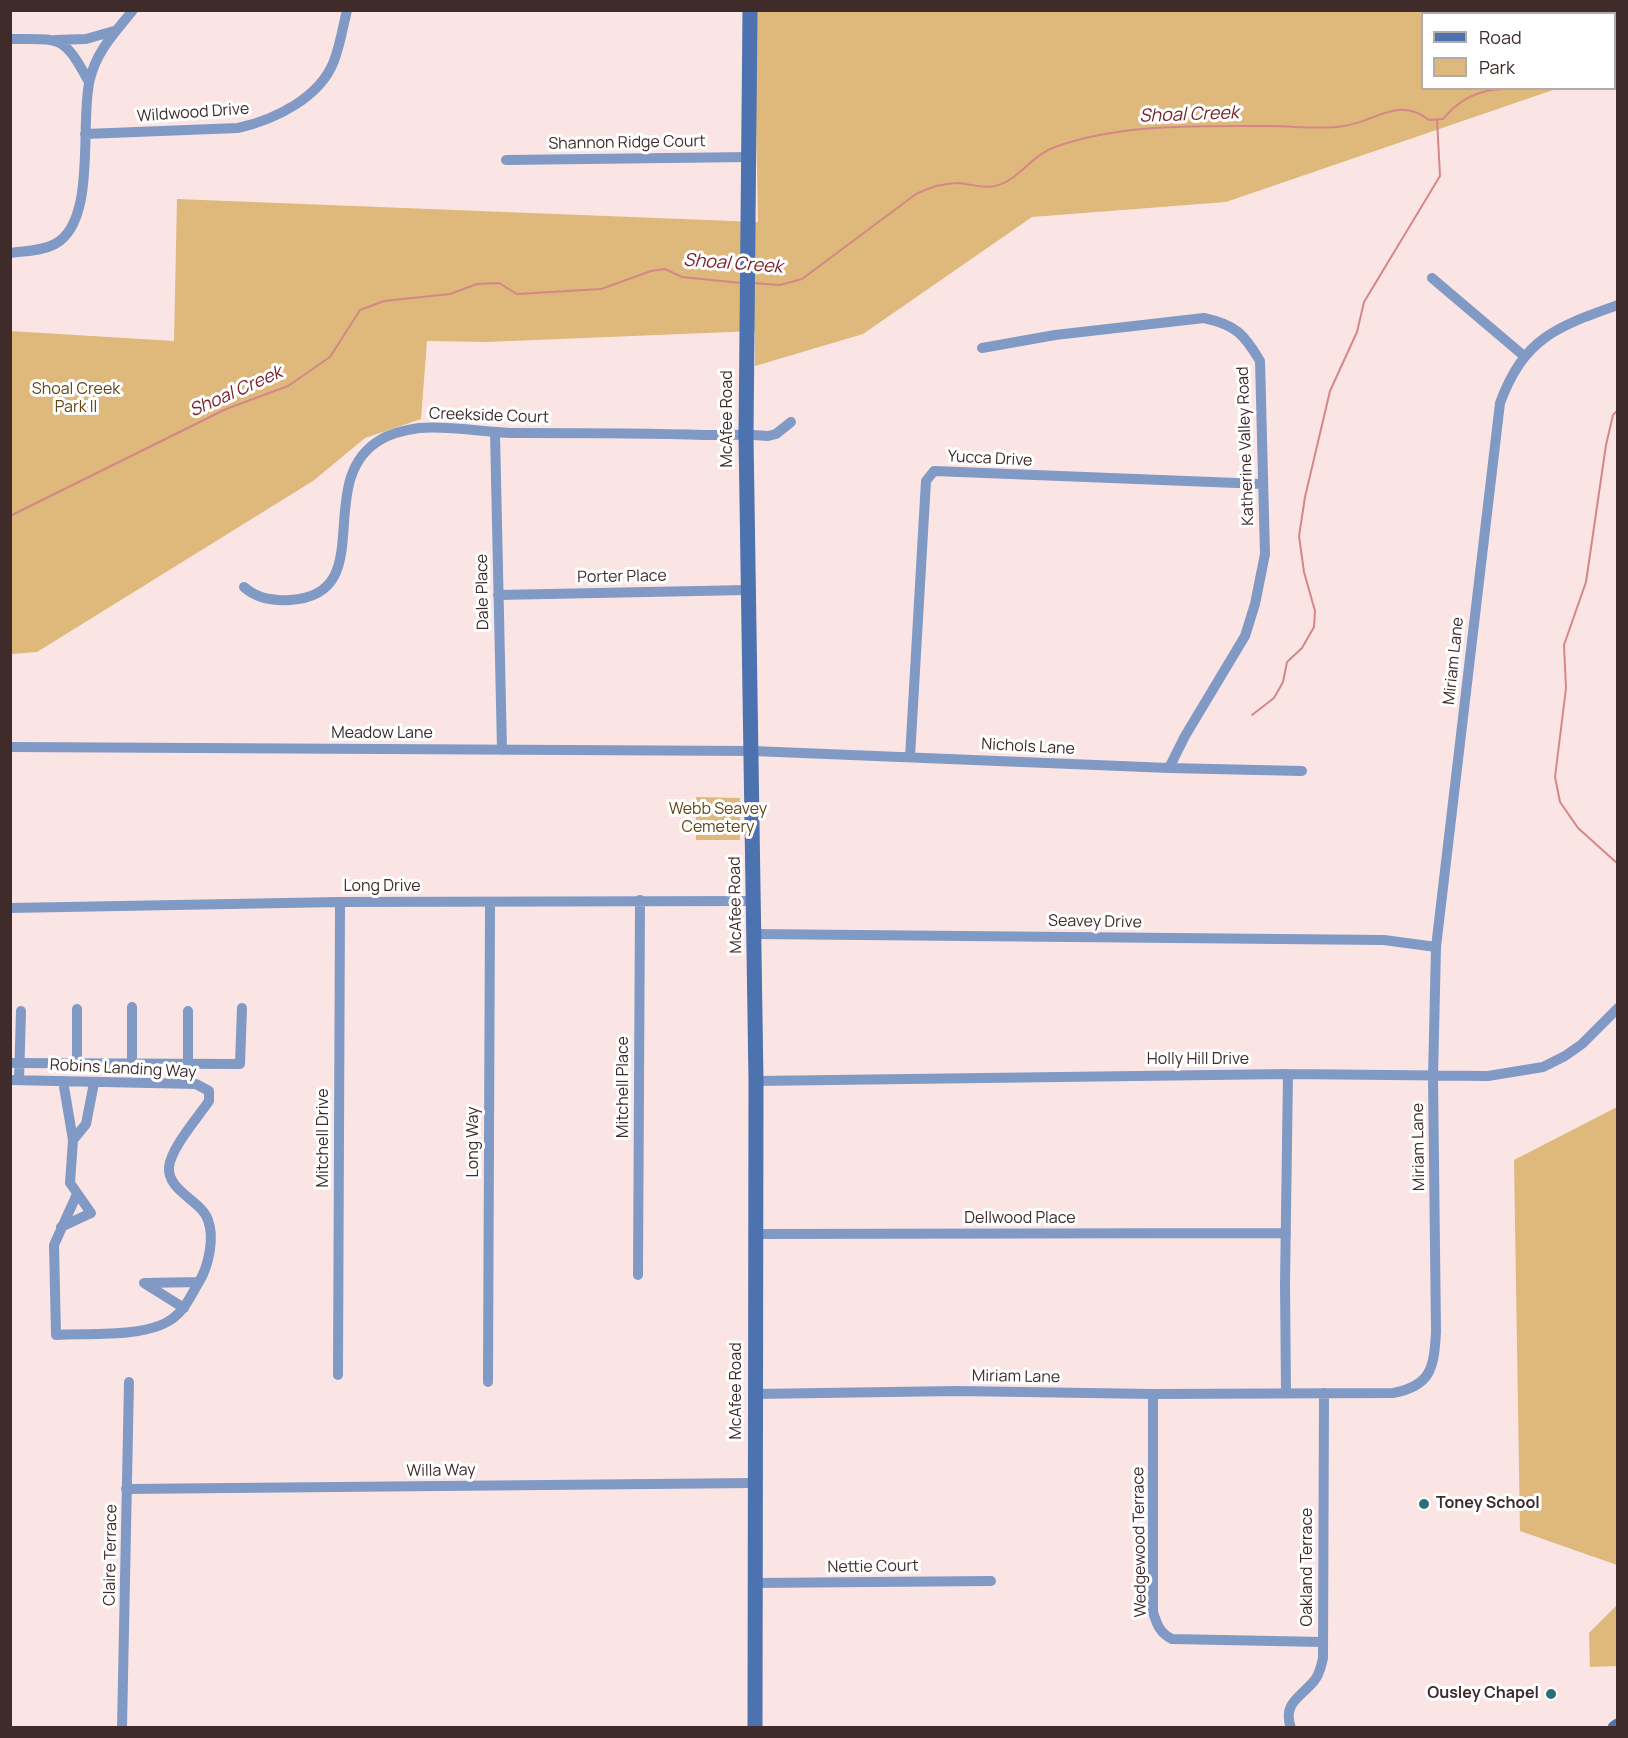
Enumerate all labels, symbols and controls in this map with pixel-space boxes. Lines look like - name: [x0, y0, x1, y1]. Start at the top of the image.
- legend: [1421, 12, 1616, 90]
- text: Road: [1479, 25, 1522, 49]
- text: Park: [1479, 55, 1515, 79]
- street label: Wildwood Drive: [136, 99, 250, 127]
- water label: Shoal Creek: [1139, 102, 1239, 128]
- street label: Shannon Ridge Court: [548, 132, 706, 154]
- water label: Shoal Creek: [683, 250, 783, 278]
- water label: Shoal Creek: [186, 362, 286, 422]
- street label: Katherine Valley Road: [1234, 366, 1258, 526]
- street label: McAfee Road: [718, 370, 738, 468]
- park label: Shoal Creek Park II: [32, 380, 120, 418]
- street label: Creekside Court: [429, 404, 549, 428]
- street label: Yucca Drive: [947, 447, 1033, 471]
- street label: Dale Place: [473, 554, 493, 630]
- street label: Porter Place: [577, 567, 667, 587]
- street label: Miriam Lane: [1440, 616, 1468, 706]
- street label: Meadow Lane: [331, 724, 433, 744]
- street label: Nichols Lane: [981, 735, 1075, 759]
- park label: Webb Seavey Cemetery: [669, 800, 767, 838]
- street label: McAfee Road: [726, 856, 746, 954]
- street label: Long Drive: [343, 877, 421, 897]
- street label: Seavey Drive: [1048, 912, 1142, 932]
- street label: Mitchell Place: [614, 1036, 634, 1138]
- street label: Holly Hill Drive: [1147, 1050, 1249, 1070]
- street label: Robins Landing Way: [49, 1056, 197, 1082]
- street label: Mitchell Drive: [314, 1088, 334, 1188]
- street label: Miriam Lane: [1409, 1103, 1429, 1191]
- street label: Long Way: [464, 1107, 484, 1177]
- street label: Dellwood Place: [964, 1209, 1076, 1229]
- street label: McAfee Road: [727, 1342, 747, 1440]
- street label: Miriam Lane: [972, 1367, 1060, 1387]
- street label: Willa Way: [406, 1461, 476, 1481]
- street label: Wedgewood Terrace: [1129, 1467, 1151, 1617]
- place label: Toney School: [1436, 1494, 1540, 1514]
- marker: Toney School: [1417, 1497, 1431, 1511]
- street label: Claire Terrace: [101, 1504, 121, 1606]
- street label: Oakland Terrace: [1298, 1508, 1318, 1626]
- street label: Nettie Court: [827, 1557, 919, 1577]
- place label: Ousley Chapel: [1427, 1684, 1539, 1704]
- marker: Ousley Chapel: [1544, 1687, 1558, 1701]

